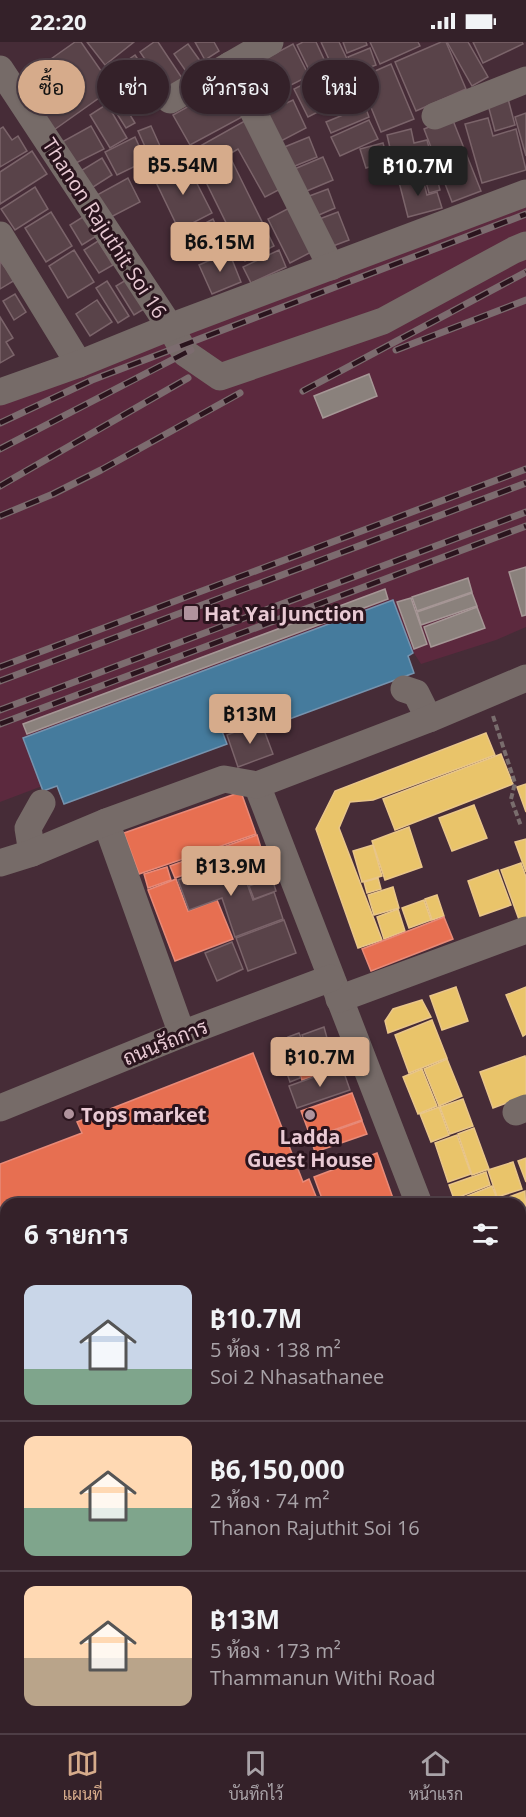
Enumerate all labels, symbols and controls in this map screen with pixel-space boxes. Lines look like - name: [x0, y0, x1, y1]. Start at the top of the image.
- text: 22:20: [30, 6, 87, 36]
- chip: ซื้อ: [18, 60, 85, 114]
- chip: เช่า: [97, 60, 169, 114]
- chip: ตัวกรอง: [181, 60, 290, 114]
- chip: ใหม่: [302, 60, 379, 114]
- street label: Thanon Rajuthit Soi 16: [37, 133, 173, 323]
- pin: ฿5.54M: [134, 145, 232, 196]
- pin: ฿10.7M: [369, 146, 467, 197]
- text: ฿5.54M: [148, 151, 218, 178]
- text: ฿10.7M: [383, 152, 453, 179]
- pin: ฿6.15M: [171, 222, 269, 273]
- text: ฿6.15M: [185, 228, 255, 255]
- place label: Hat Yai Junction: [204, 600, 365, 627]
- marker: Hat Yai Junction: [182, 604, 200, 622]
- pin: ฿13M: [214, 694, 286, 745]
- text: ฿13M: [223, 700, 277, 727]
- pin: ฿13.9M: [182, 846, 280, 897]
- text: ฿13.9M: [196, 852, 266, 879]
- street label: ถนนรัถการ: [119, 1013, 211, 1071]
- pin: ฿10.7M: [271, 1037, 369, 1088]
- text: ฿10.7M: [285, 1043, 355, 1070]
- place label: Tops market: [81, 1101, 207, 1128]
- marker: Tops market: [62, 1107, 76, 1121]
- marker: Ladda Guest House: [303, 1108, 317, 1122]
- place label: Ladda Guest House: [247, 1123, 373, 1173]
- text: 6 รายการ: [24, 1216, 129, 1252]
- icon: filters: [469, 1218, 502, 1251]
- text: ฿10.7M: [210, 1300, 302, 1336]
- icon: home: [72, 1309, 144, 1381]
- text: 5 ห้อง · 138 m²: [210, 1336, 341, 1363]
- text: Soi 2 Nhasathanee: [210, 1363, 384, 1390]
- text: ฿6,150,000: [210, 1451, 345, 1487]
- icon: home: [72, 1460, 144, 1532]
- text: 2 ห้อง · 74 m²: [210, 1487, 329, 1514]
- text: Thanon Rajuthit Soi 16: [210, 1514, 420, 1541]
- text: ฿13M: [210, 1601, 280, 1637]
- icon: home: [72, 1610, 144, 1682]
- text: 5 ห้อง · 173 m²: [210, 1637, 341, 1664]
- text: Thammanun Withi Road: [210, 1664, 435, 1691]
- tab: แผนที่: [63, 1747, 103, 1805]
- tab: บันทึกไว้: [228, 1747, 283, 1805]
- tab: หน้าแรก: [409, 1747, 463, 1805]

